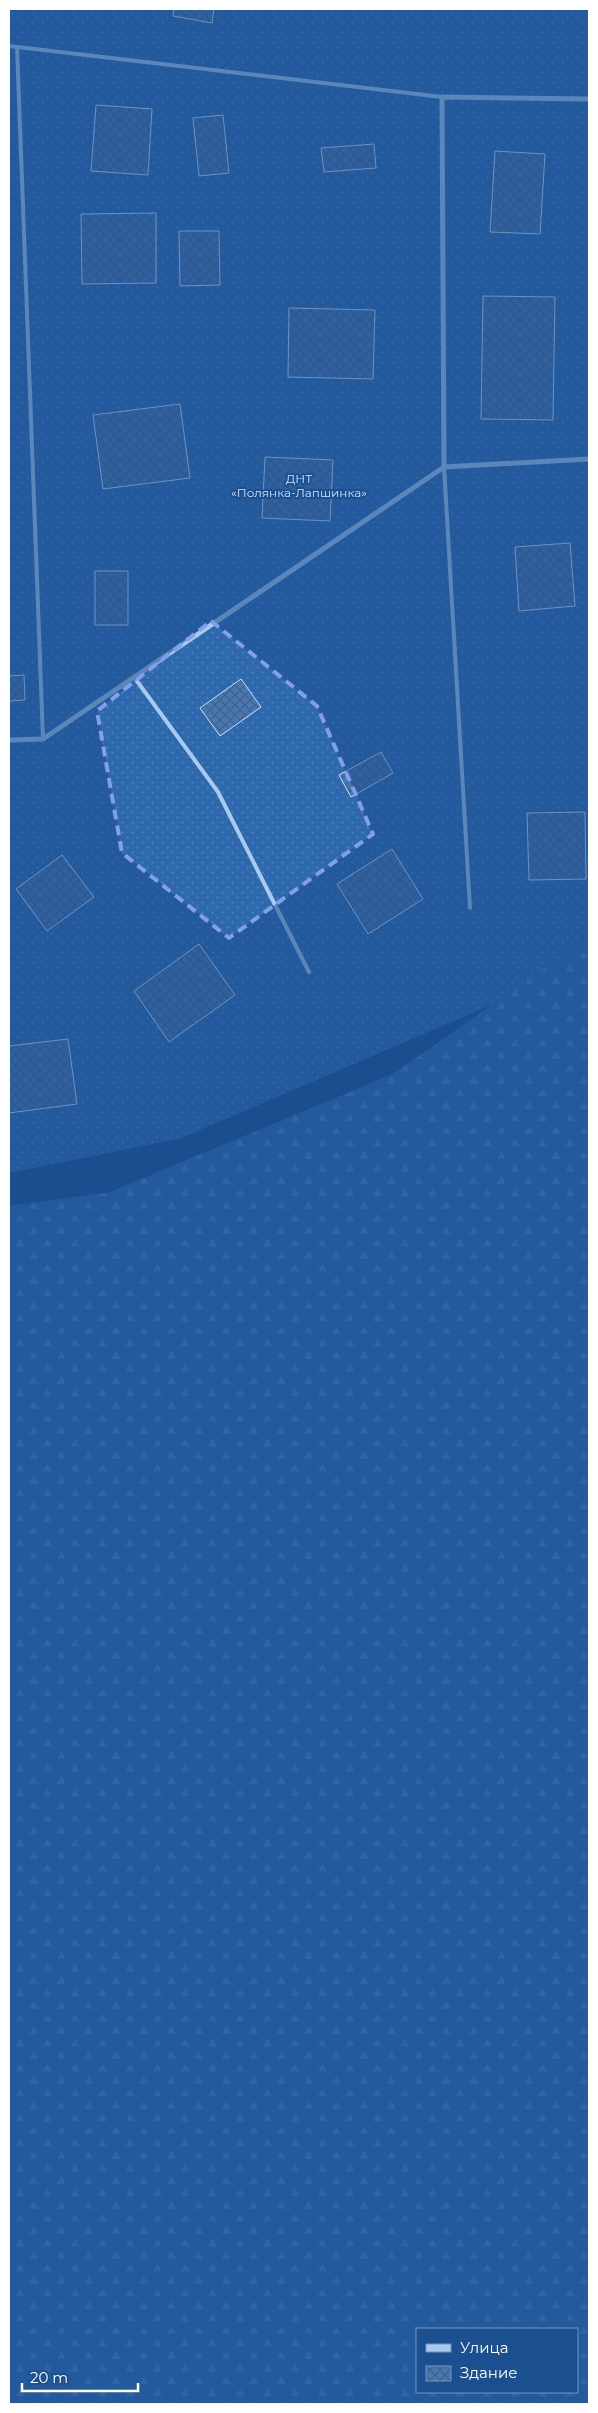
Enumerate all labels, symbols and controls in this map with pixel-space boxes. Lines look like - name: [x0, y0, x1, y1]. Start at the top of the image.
- park label: ДНТ «Полянка-Лапшинка»: [231, 471, 367, 500]
- legend: [416, 2328, 578, 2393]
- text: Улица: [460, 2338, 508, 2357]
- scale bar: [22, 2360, 139, 2392]
- text: Здание: [460, 2363, 518, 2382]
- text: 20 m: [30, 2368, 68, 2387]

